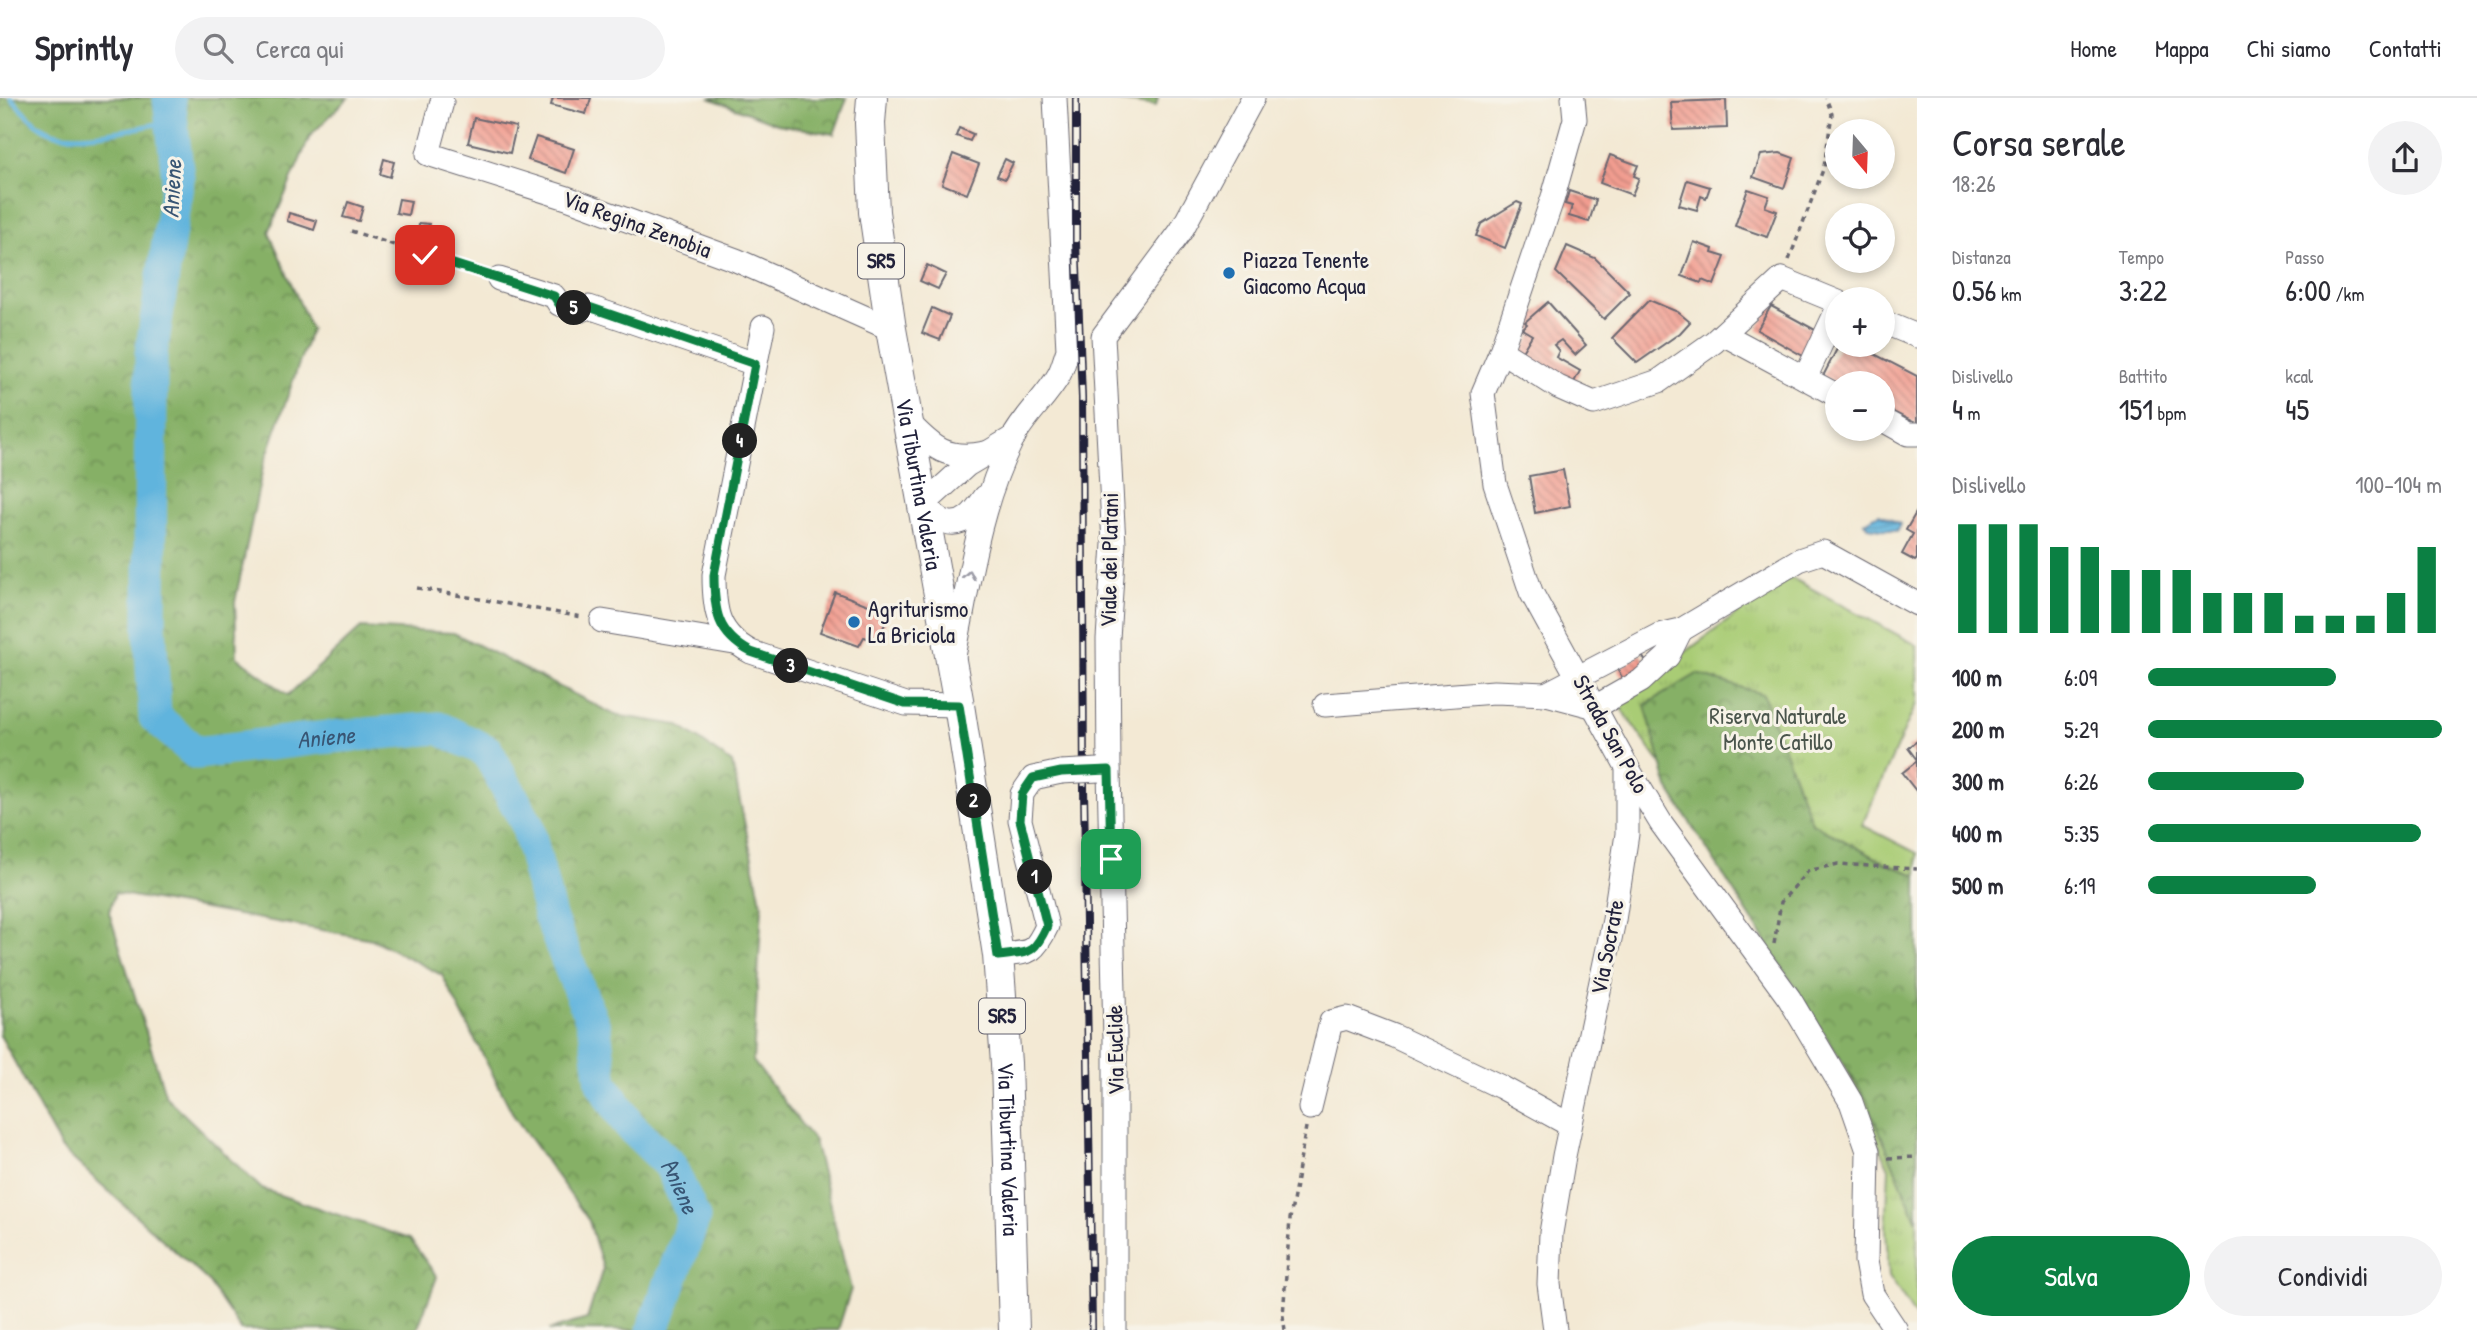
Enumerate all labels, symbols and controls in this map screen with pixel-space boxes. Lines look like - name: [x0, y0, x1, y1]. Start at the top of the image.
- search box: [175, 17, 665, 80]
- text: Sprintly: [35, 26, 133, 70]
- icon: search: [199, 29, 237, 67]
- text: Cerca qui: [255, 31, 345, 66]
- text: Home: [2070, 32, 2117, 64]
- text: Mappa: [2155, 32, 2209, 64]
- text: Chi siamo: [2247, 32, 2331, 64]
- text: Contatti: [2369, 32, 2442, 64]
- text: Corsa serale: [1952, 116, 2126, 168]
- north arrow: [1825, 119, 1895, 189]
- map controls: [1825, 119, 1895, 441]
- button: share: [2368, 121, 2442, 195]
- water label: Aniene: [154, 158, 189, 219]
- text: 18:26: [1952, 168, 1996, 199]
- street label: Via Regina Zenobia: [558, 182, 716, 265]
- button: locate: [1825, 203, 1895, 273]
- pin: [395, 225, 455, 285]
- icon: check: [406, 236, 444, 274]
- road number: SR5: [858, 244, 904, 278]
- place label: Piazza Tenente Giacomo Acqua: [1243, 244, 1369, 301]
- text: Distanza: [1952, 244, 2011, 270]
- text: Tempo: [2119, 244, 2164, 270]
- text: Passo: [2285, 244, 2324, 270]
- marker: Piazza Tenente Giacomo Acqua: [1221, 265, 1237, 281]
- text: 0.56: [1952, 270, 1997, 310]
- text: 3:22: [2119, 270, 2167, 310]
- text: 6:00: [2285, 270, 2331, 310]
- text: km: [1997, 281, 2022, 307]
- text: /km: [2331, 281, 2364, 307]
- button: +: [1825, 287, 1895, 357]
- pin: 5: [556, 290, 592, 326]
- text: 5: [569, 294, 578, 320]
- text: Dislivello: [1952, 363, 2013, 389]
- text: Battito: [2119, 363, 2167, 389]
- text: kcal: [2285, 363, 2313, 389]
- button: −: [1825, 371, 1895, 441]
- text: 4: [1952, 389, 1963, 429]
- text: 151: [2119, 389, 2153, 429]
- text: 45: [2285, 389, 2309, 429]
- street label: Via Tiburtina Valeria: [889, 396, 950, 572]
- text: m: [1963, 400, 1981, 426]
- text: bpm: [2153, 400, 2186, 426]
- pin: 4: [722, 424, 758, 458]
- text: 4: [736, 427, 743, 453]
- text: Dislivello: [1952, 469, 2026, 500]
- text: 100–104 m: [2355, 469, 2442, 500]
- street label: Viale dei Platani: [1092, 492, 1125, 628]
- one-way arrow: [960, 569, 975, 581]
- place label: Agriturismo La Briciola: [868, 593, 968, 650]
- marker: Agriturismo La Briciola: [846, 614, 862, 630]
- pin: 3: [774, 648, 808, 684]
- text: 3: [786, 652, 795, 678]
- text: 100 m: [1952, 662, 2002, 693]
- text: 6:09: [2064, 662, 2097, 693]
- street label: Strada San Polo: [1566, 669, 1657, 798]
- park label: Riserva Naturale Monte Catillo: [1709, 700, 1847, 757]
- text: 200 m: [1952, 714, 2004, 745]
- text: 5:29: [2064, 714, 2098, 745]
- water label: Aniene: [295, 718, 357, 756]
- text: 300 m: [1952, 766, 2004, 797]
- text: 6:26: [2064, 766, 2098, 797]
- pin: 2: [956, 784, 992, 818]
- text: 2: [969, 787, 978, 813]
- text: 400 m: [1952, 818, 2002, 849]
- text: 5:35: [2064, 818, 2099, 849]
- pin: [1081, 829, 1141, 889]
- icon: arrive: [1092, 840, 1130, 878]
- pin: 1: [1018, 860, 1052, 894]
- text: 1: [1031, 863, 1038, 889]
- text: 500 m: [1952, 870, 2003, 901]
- text: 6:19: [2064, 870, 2095, 901]
- street label: Via Socrate: [1582, 897, 1631, 997]
- road number: SR5: [979, 998, 1025, 1034]
- street label: Via Euclide: [1098, 1005, 1131, 1095]
- street label: Via Tiburtina Valeria: [991, 1062, 1027, 1237]
- water label: Aniene: [655, 1148, 707, 1220]
- button: Salva: [1952, 1236, 2190, 1316]
- button: Condividi: [2204, 1236, 2442, 1316]

